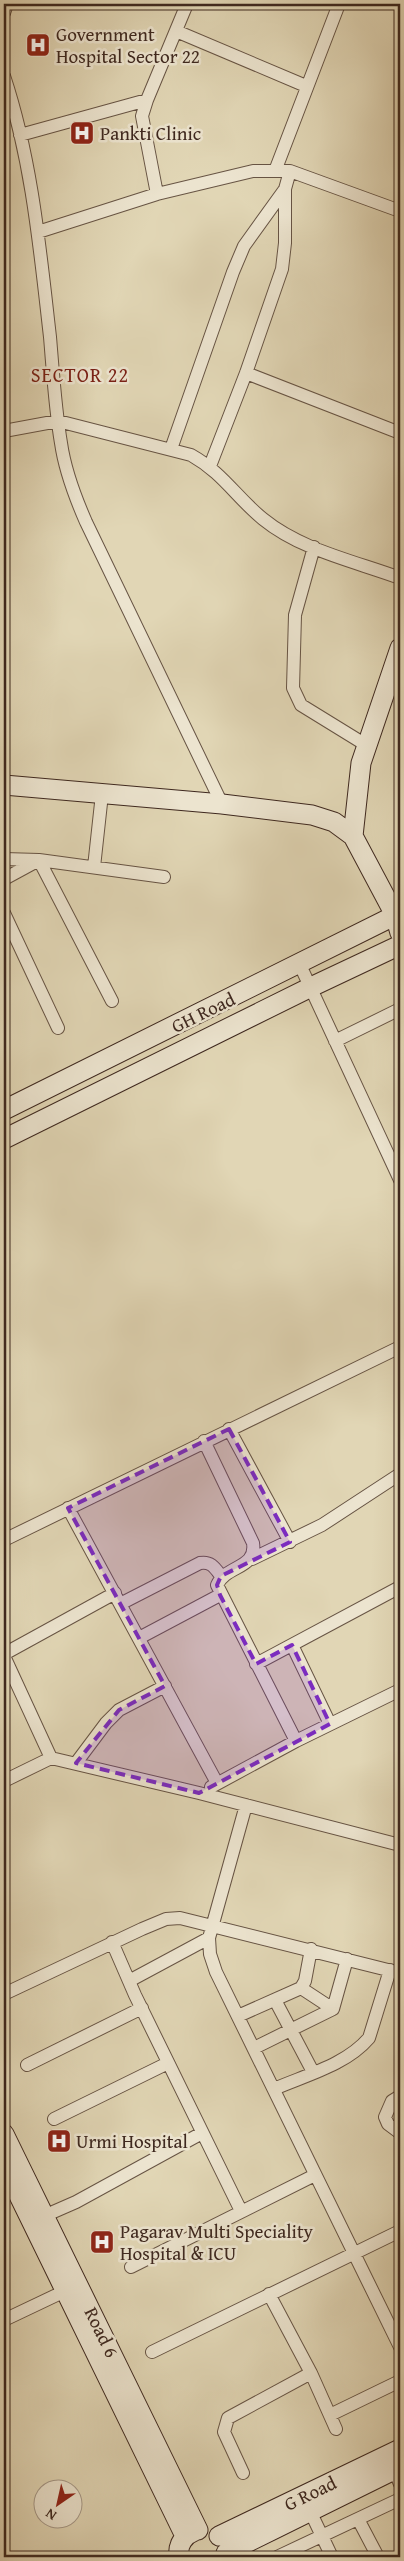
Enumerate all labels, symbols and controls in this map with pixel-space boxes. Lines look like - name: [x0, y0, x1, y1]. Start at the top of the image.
- place label: Government Hospital Sector 22: [56, 20, 200, 70]
- hospital icon: Government Hospital Sector 22: [25, 32, 51, 58]
- place label: Pankti Clinic: [100, 119, 201, 147]
- hospital icon: Pankti Clinic: [69, 120, 95, 146]
- district label: SECTOR 22: [31, 360, 129, 389]
- street label: GH Road: [166, 984, 240, 1039]
- place label: Urmi Hospital: [76, 2127, 188, 2155]
- hospital icon: Urmi Hospital: [46, 2128, 72, 2154]
- place label: Pagarav Multi Speciality Hospital & ICU: [120, 2217, 314, 2267]
- hospital icon: Pagarav Multi Speciality Hospital & ICU: [89, 2229, 115, 2255]
- street label: Road 6: [78, 2302, 126, 2362]
- street label: G Road: [279, 2468, 342, 2518]
- north arrow: [32, 2478, 82, 2528]
- text: N: [41, 2504, 60, 2526]

